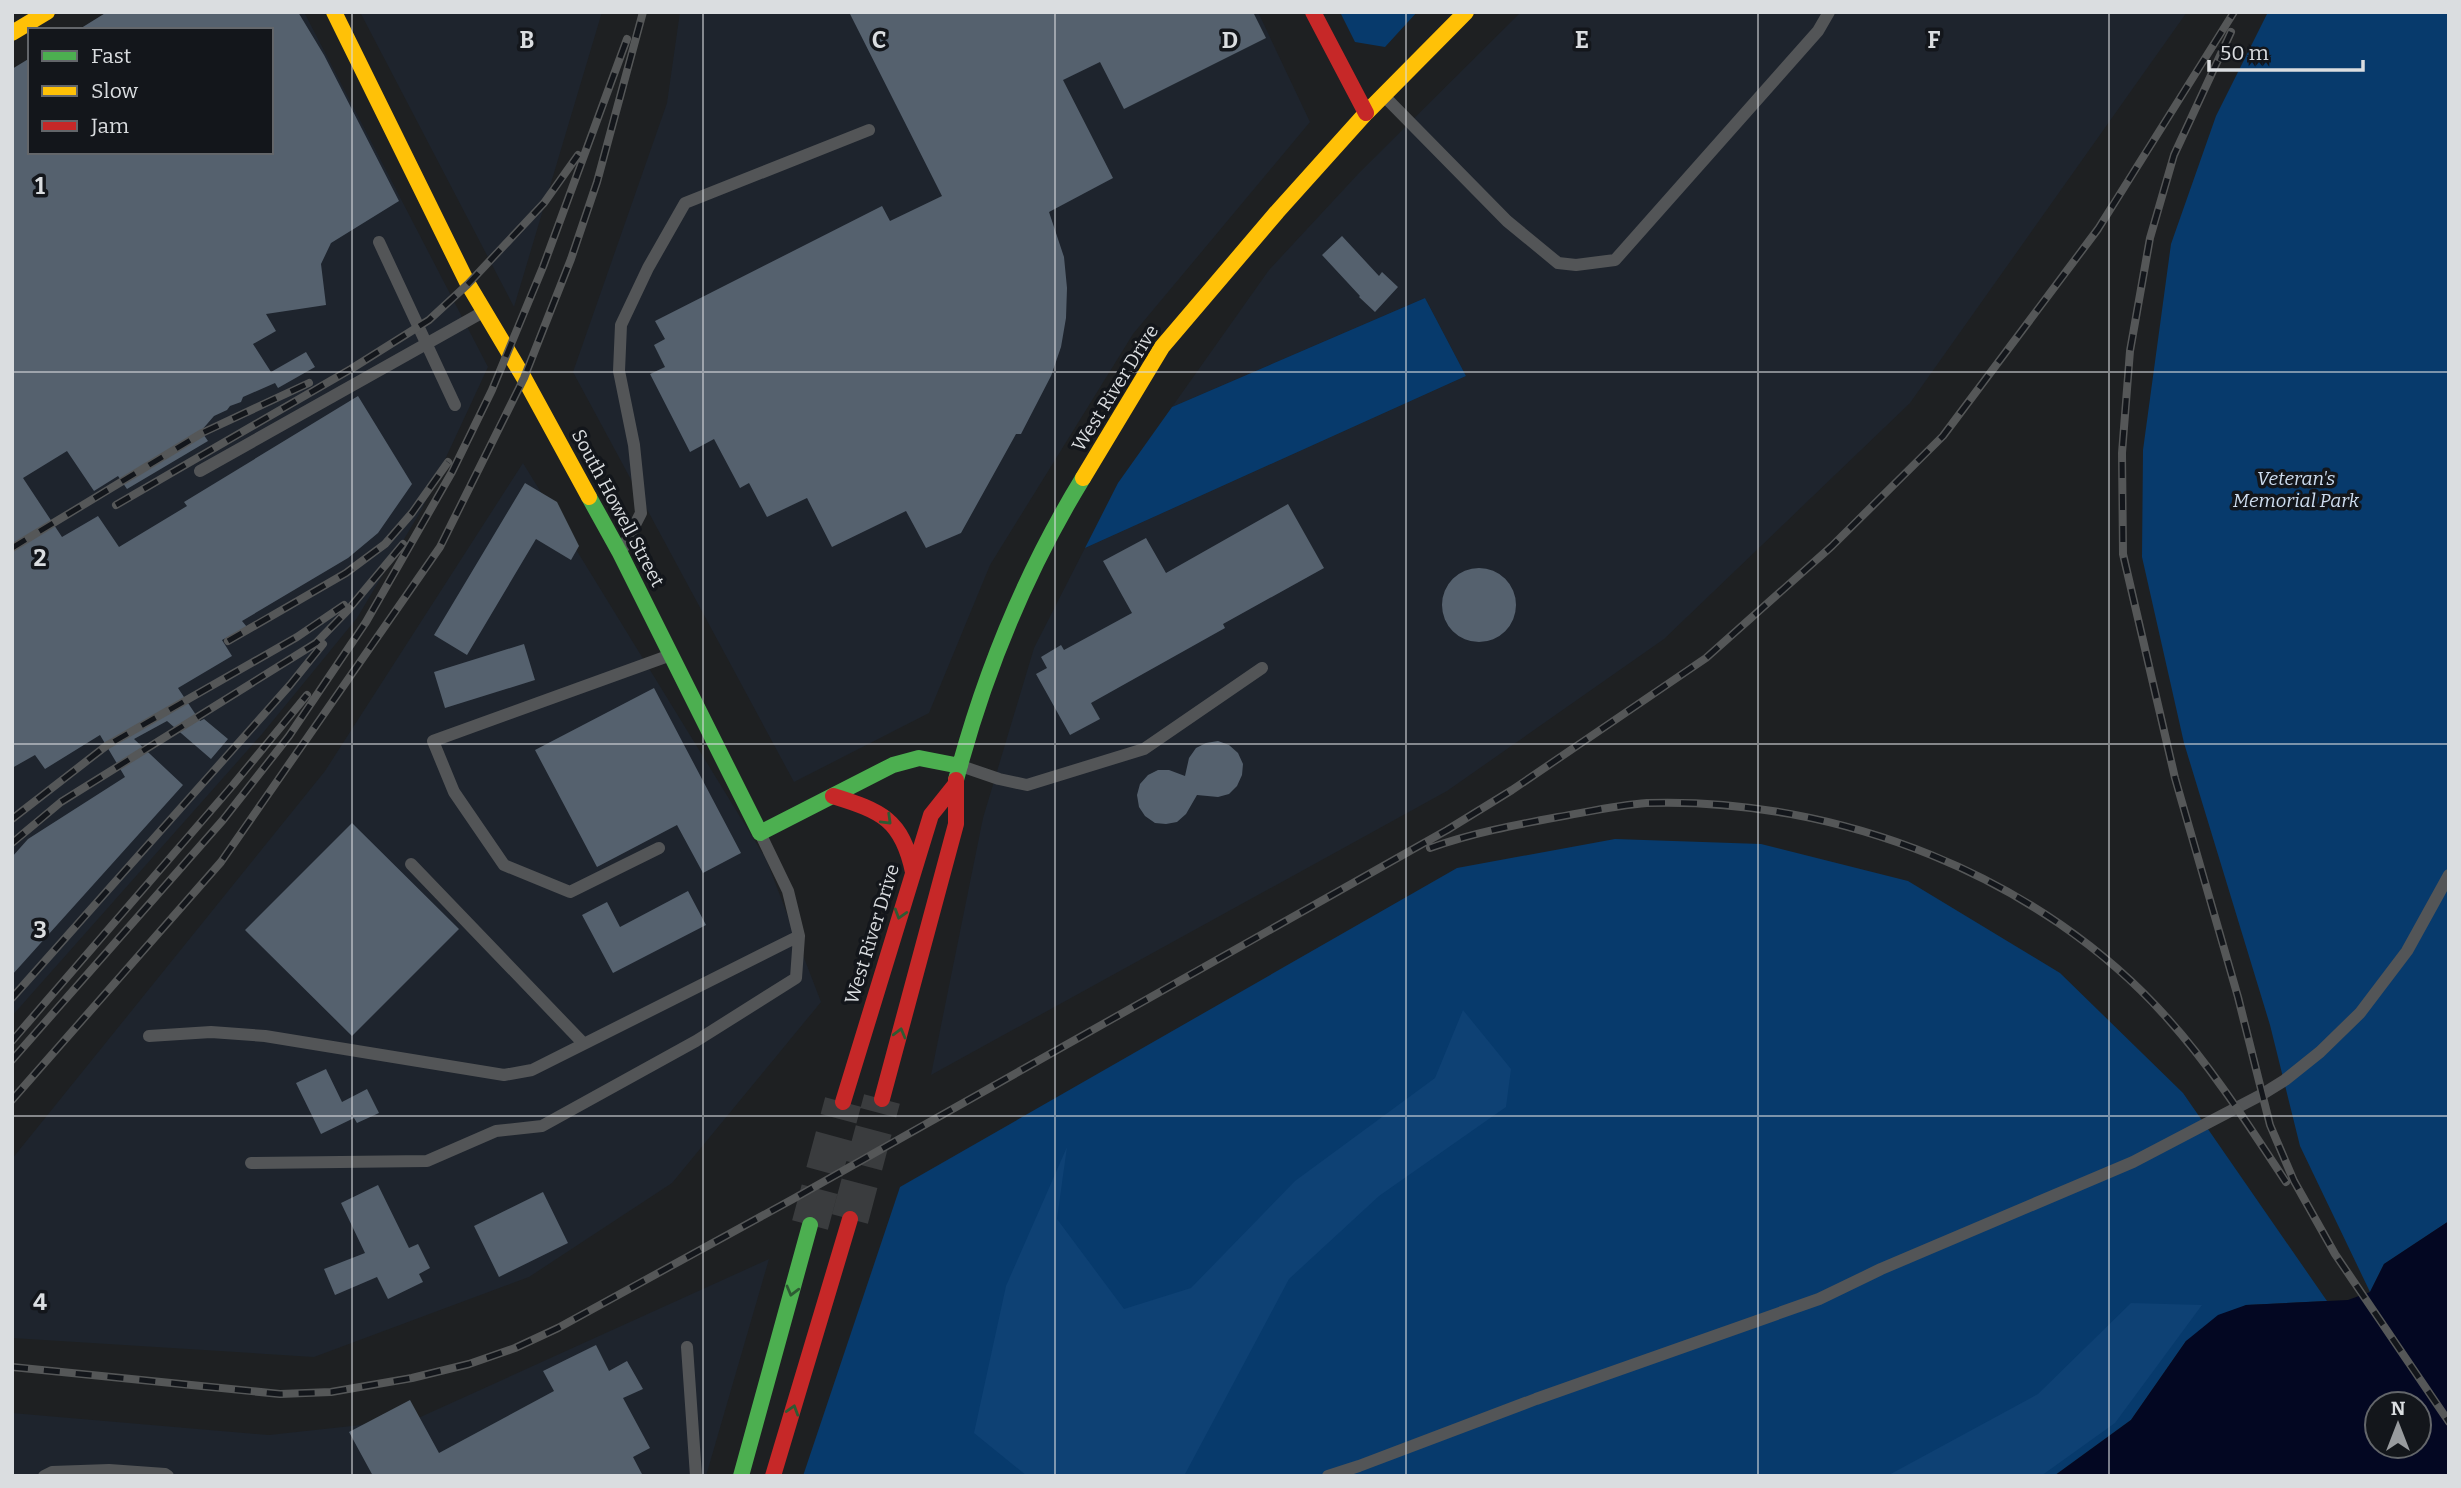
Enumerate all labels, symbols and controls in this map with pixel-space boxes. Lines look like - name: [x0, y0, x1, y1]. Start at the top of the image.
- text: B: [520, 26, 534, 54]
- text: C: [872, 26, 886, 54]
- text: D: [1222, 26, 1238, 54]
- text: E: [1575, 26, 1589, 54]
- text: F: [1928, 26, 1941, 54]
- legend: [28, 28, 273, 154]
- scale bar: [2209, 28, 2363, 72]
- text: 50 m: [2220, 40, 2269, 66]
- text: Fast: [91, 43, 132, 69]
- text: Slow: [91, 78, 138, 104]
- text: Jam: [90, 113, 129, 139]
- text: 1: [35, 172, 45, 200]
- street label: West River Drive: [1067, 320, 1163, 456]
- street label: South Howell Street: [567, 425, 669, 591]
- park label: Veteran's Memorial Park: [2233, 467, 2360, 512]
- text: 2: [34, 544, 47, 572]
- one-way arrow: [878, 812, 891, 825]
- street label: West River Drive: [840, 861, 904, 1007]
- one-way arrow: [894, 907, 909, 919]
- text: 3: [33, 916, 47, 944]
- one-way arrow: [892, 1027, 906, 1039]
- one-way arrow: [786, 1285, 800, 1297]
- text: 4: [33, 1288, 47, 1316]
- north arrow: [2363, 1390, 2433, 1460]
- text: N: [2391, 1397, 2406, 1420]
- one-way arrow: [784, 1405, 799, 1417]

